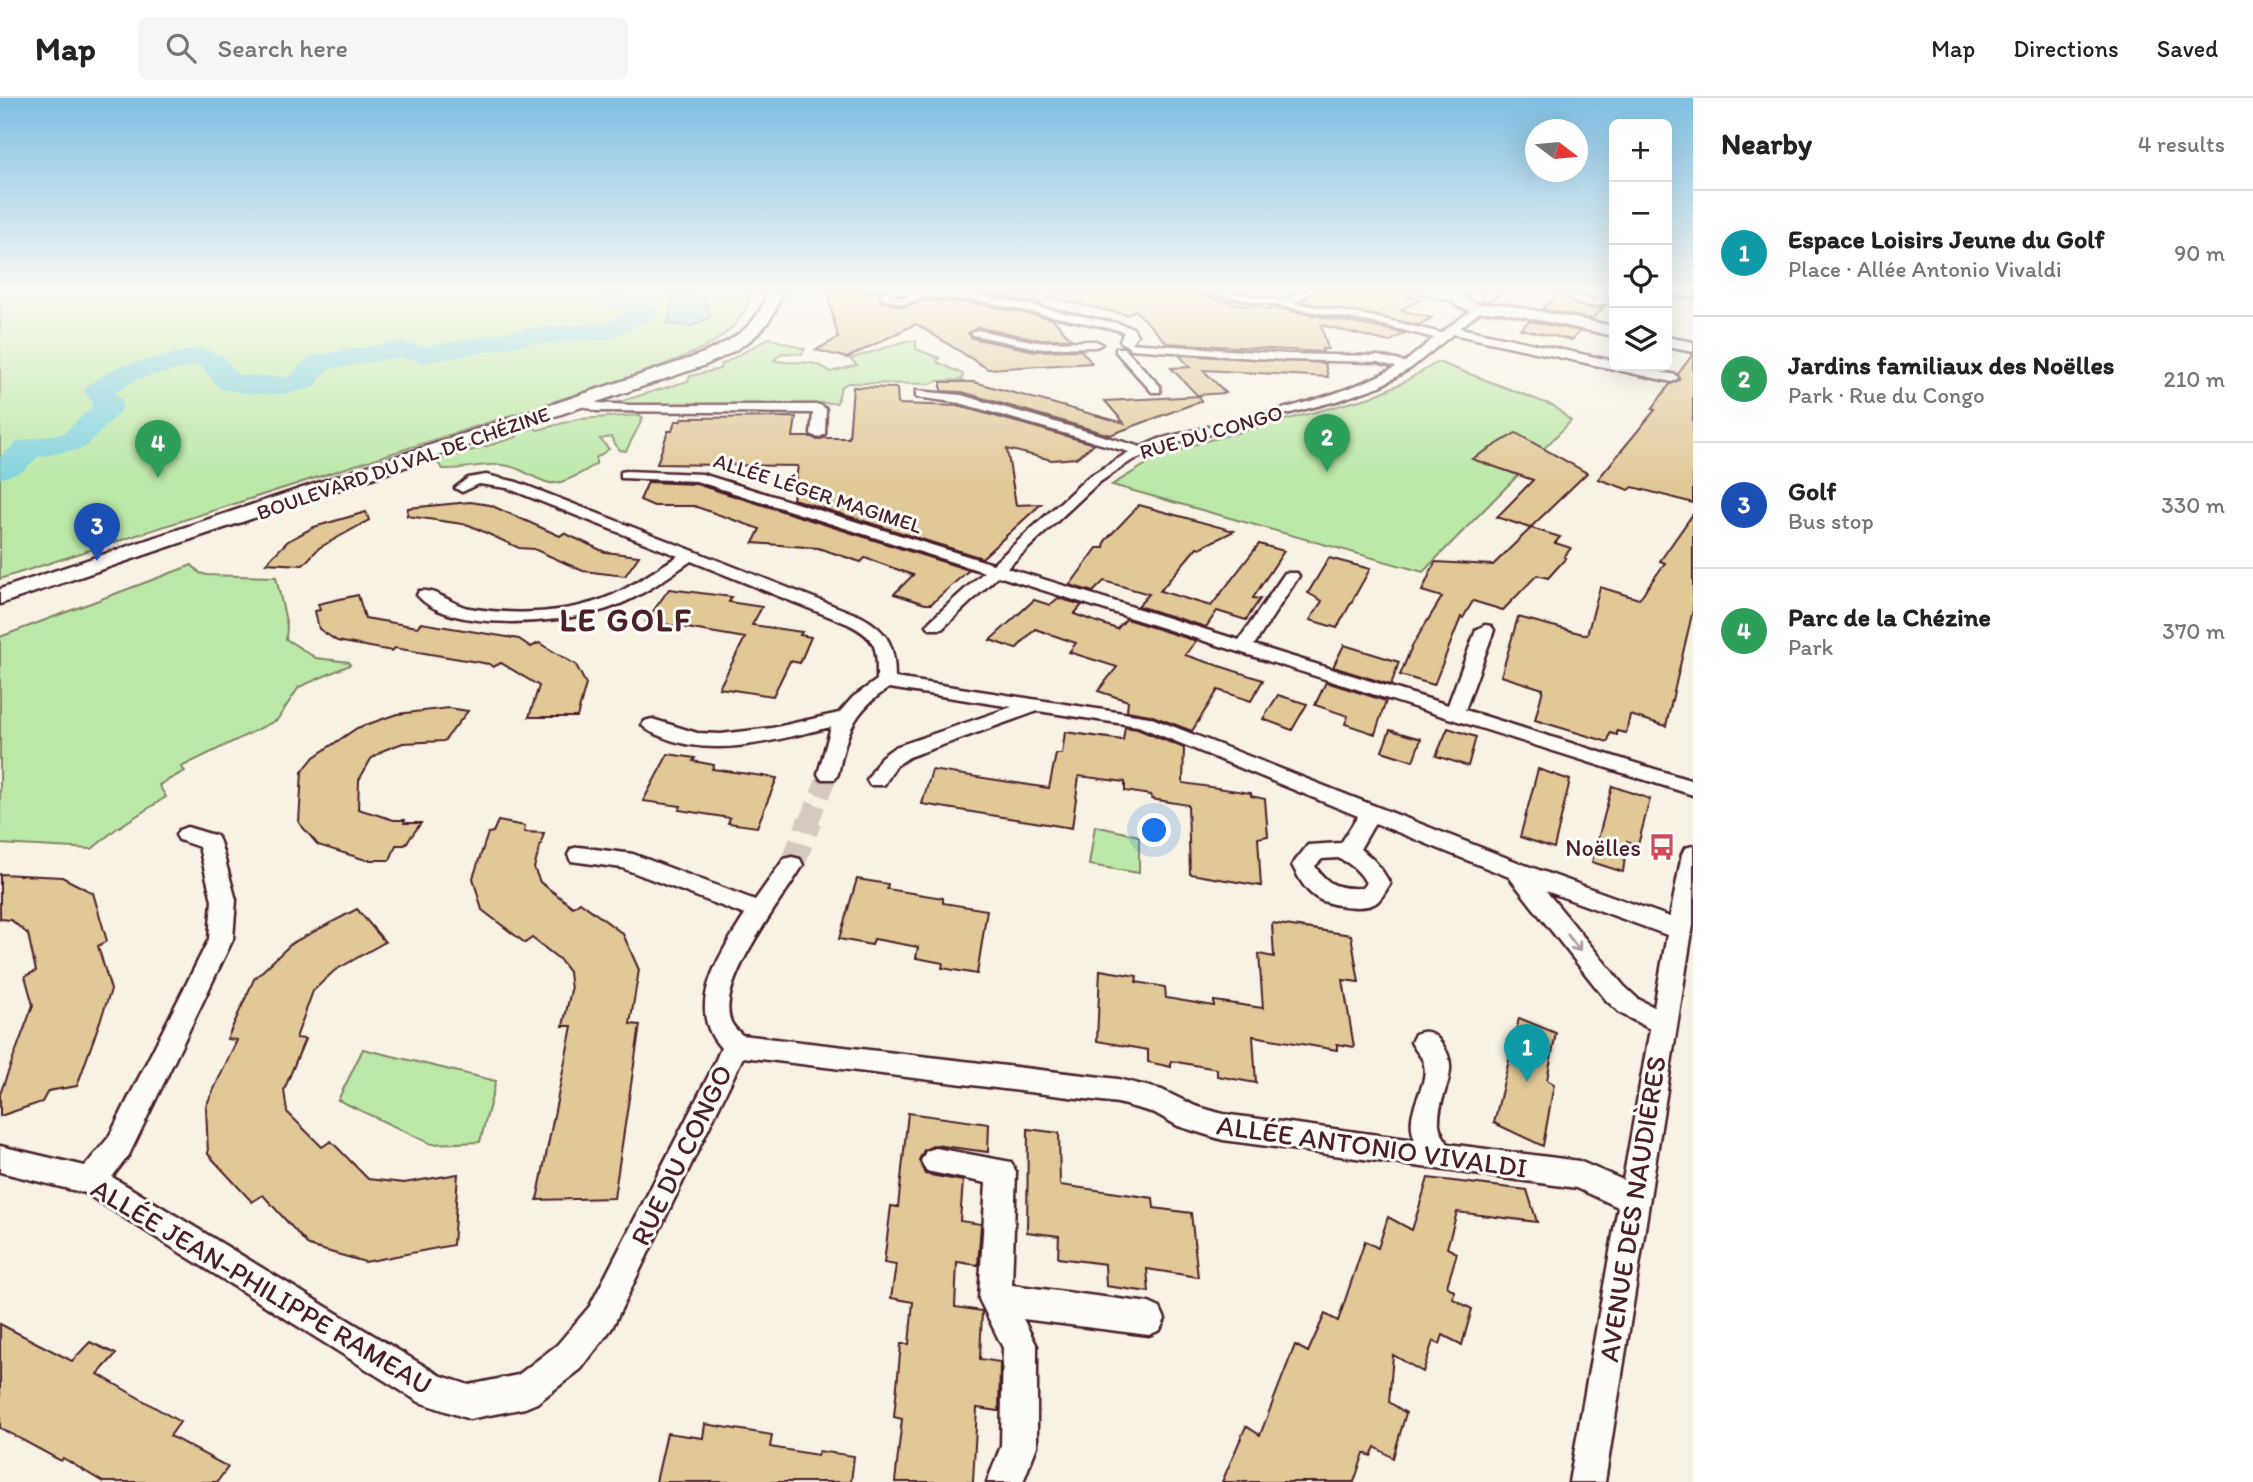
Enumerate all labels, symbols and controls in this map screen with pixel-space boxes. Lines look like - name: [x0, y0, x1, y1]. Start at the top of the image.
- search box: [138, 17, 628, 80]
- text: Map: [35, 29, 96, 68]
- icon: search: [162, 29, 200, 67]
- text: Search here: [218, 32, 348, 64]
- text: Map: [1931, 34, 1975, 63]
- text: Directions: [2013, 34, 2119, 63]
- text: Saved: [2157, 34, 2218, 63]
- north arrow: [1525, 119, 1588, 182]
- map controls: [1609, 119, 1672, 371]
- button: +: [1609, 119, 1672, 182]
- text: Nearby: [1721, 125, 1812, 162]
- text: 4 results: [2138, 130, 2225, 158]
- button: −: [1609, 182, 1672, 245]
- text: Espace Loisirs Jeune du Golf: [1788, 223, 2104, 255]
- text: 1: [1739, 239, 1749, 267]
- text: 90 m: [2174, 239, 2225, 267]
- button: locate: [1609, 245, 1672, 308]
- text: Place · Allée Antonio Vivaldi: [1788, 255, 2062, 283]
- button: layers: [1609, 308, 1672, 371]
- text: Jardins familiaux des Noëlles: [1788, 349, 2114, 381]
- text: 2: [1738, 365, 1750, 393]
- text: 210 m: [2164, 365, 2225, 393]
- text: Park · Rue du Congo: [1788, 381, 1985, 409]
- street label: RUE DU CONGO: [1137, 400, 1285, 464]
- street label: BOULEVARD DU VAL DE CHÉZINE: [253, 401, 553, 525]
- pin: 2: [1304, 414, 1350, 472]
- pin: 4: [135, 420, 181, 478]
- street label: ALLÉE LÉGER MAGIMEL: [711, 447, 926, 539]
- text: Golf: [1788, 475, 1836, 507]
- text: 3: [1738, 491, 1750, 519]
- text: 330 m: [2161, 491, 2225, 519]
- pin: 3: [74, 503, 120, 561]
- text: Bus stop: [1788, 507, 1874, 535]
- district label: LE GOLF: [560, 601, 692, 639]
- text: Parc de la Chézine: [1788, 601, 1991, 633]
- text: 4: [1737, 617, 1751, 645]
- text: 370 m: [2162, 617, 2225, 645]
- text: Park: [1788, 633, 1833, 661]
- your location: [1137, 813, 1171, 847]
- bus stop icon: Noëlles: [1647, 832, 1677, 862]
- place label: Noëlles: [1565, 833, 1641, 862]
- one-way arrow: [1567, 934, 1582, 952]
- pin: 1: [1504, 1024, 1550, 1082]
- street label: AVENUE DES NAUDIÈRES: [1591, 1054, 1673, 1364]
- street label: RUE DU CONGO: [623, 1059, 739, 1251]
- street label: ALLÉE ANTONIO VIVALDI: [1214, 1107, 1530, 1185]
- street label: ALLÉE JEAN-PHILIPPE RAMEAU: [85, 1171, 439, 1401]

